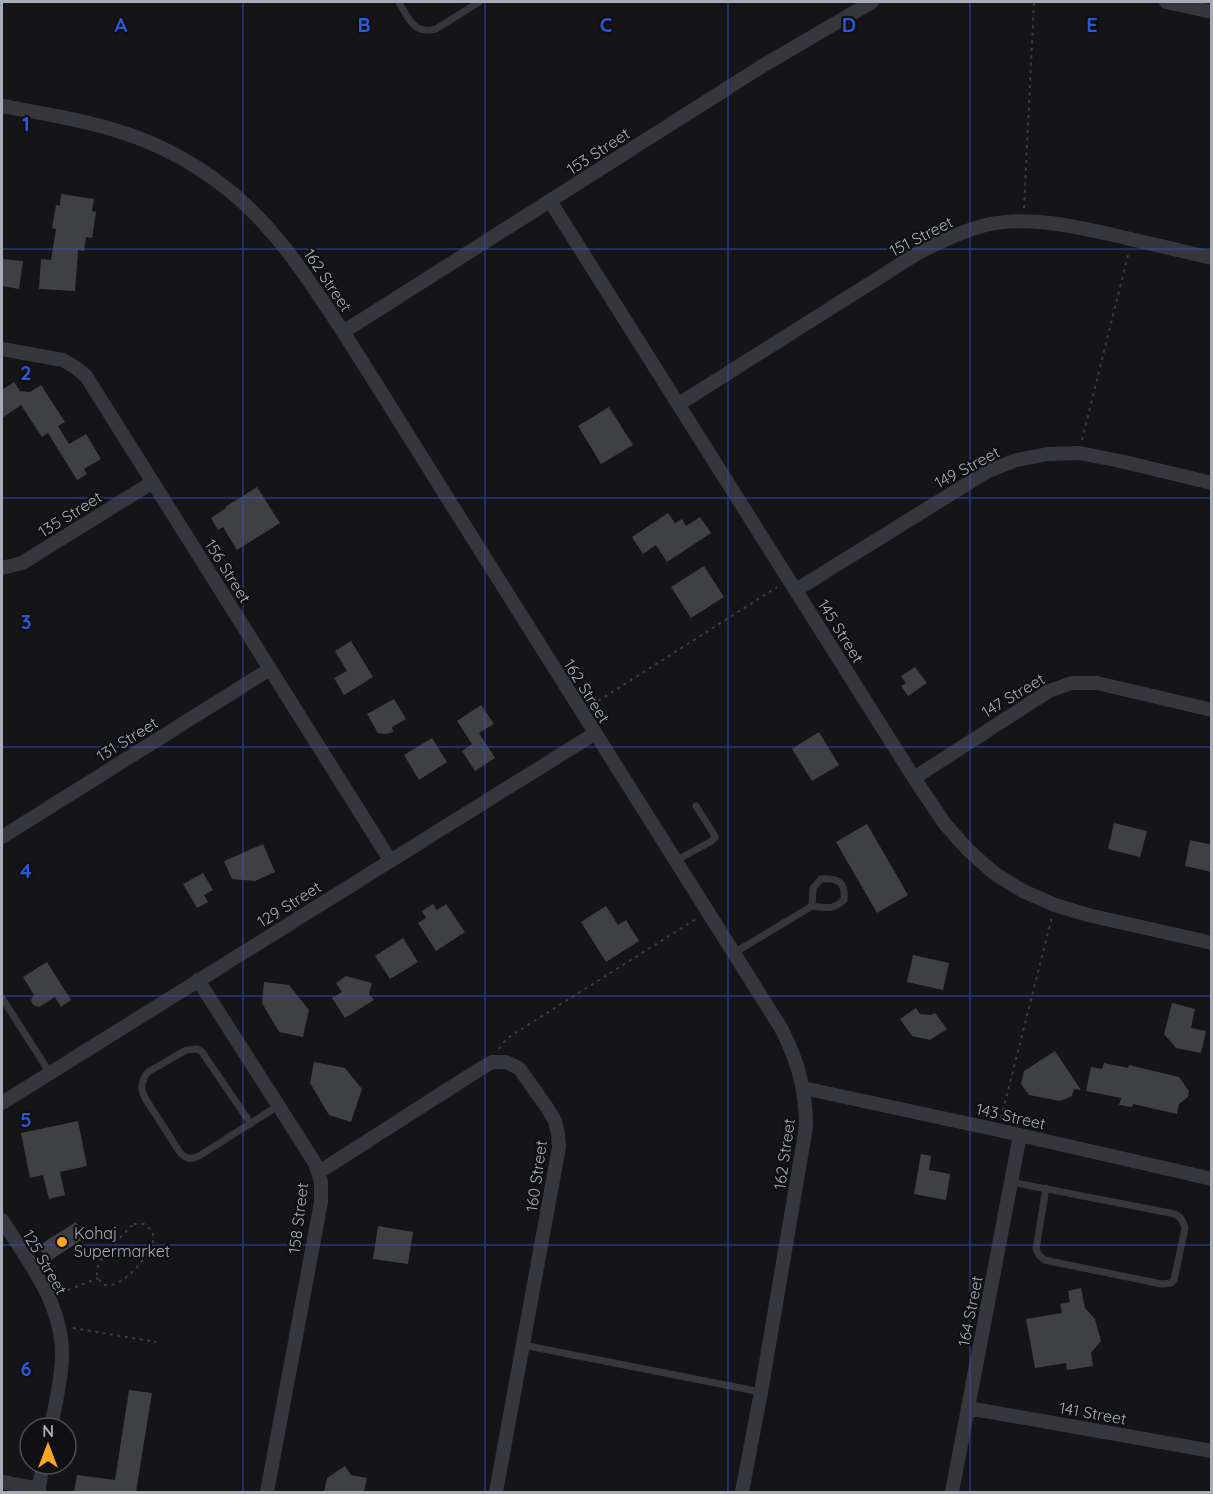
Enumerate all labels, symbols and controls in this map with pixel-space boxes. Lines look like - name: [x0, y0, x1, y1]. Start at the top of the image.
- text: A: [115, 12, 128, 37]
- text: B: [357, 12, 371, 37]
- text: C: [600, 12, 613, 37]
- text: D: [842, 12, 856, 37]
- text: E: [1086, 12, 1098, 37]
- text: 1: [22, 111, 30, 136]
- street label: 153 Street: [563, 123, 633, 179]
- street label: 151 Street: [886, 212, 956, 260]
- street label: 162 Street: [300, 245, 356, 315]
- text: 2: [20, 360, 32, 385]
- street label: 149 Street: [931, 442, 1003, 492]
- street label: 135 Street: [35, 487, 105, 541]
- street label: 156 Street: [201, 535, 255, 607]
- street label: 145 Street: [814, 596, 868, 666]
- text: 3: [21, 609, 31, 634]
- street label: 162 Street: [560, 655, 614, 727]
- street label: 147 Street: [978, 668, 1048, 722]
- street label: 131 Street: [93, 712, 161, 766]
- text: 4: [20, 858, 32, 883]
- street label: 129 Street: [253, 876, 325, 932]
- street label: 143 Street: [974, 1098, 1048, 1134]
- text: 5: [20, 1107, 32, 1132]
- street label: 162 Street: [769, 1117, 799, 1191]
- street label: 160 Street: [521, 1139, 551, 1213]
- street label: 158 Street: [284, 1181, 312, 1255]
- place label: Kohaj Supermarket: [74, 1223, 170, 1261]
- street label: 125 Street: [18, 1226, 72, 1298]
- marker: Kohaj Supermarket: [55, 1235, 69, 1249]
- street label: 164 Street: [953, 1274, 987, 1348]
- text: 6: [20, 1356, 32, 1381]
- street label: 141 Street: [1058, 1397, 1128, 1429]
- north arrow: [18, 1416, 78, 1476]
- text: N: [42, 1421, 54, 1441]

